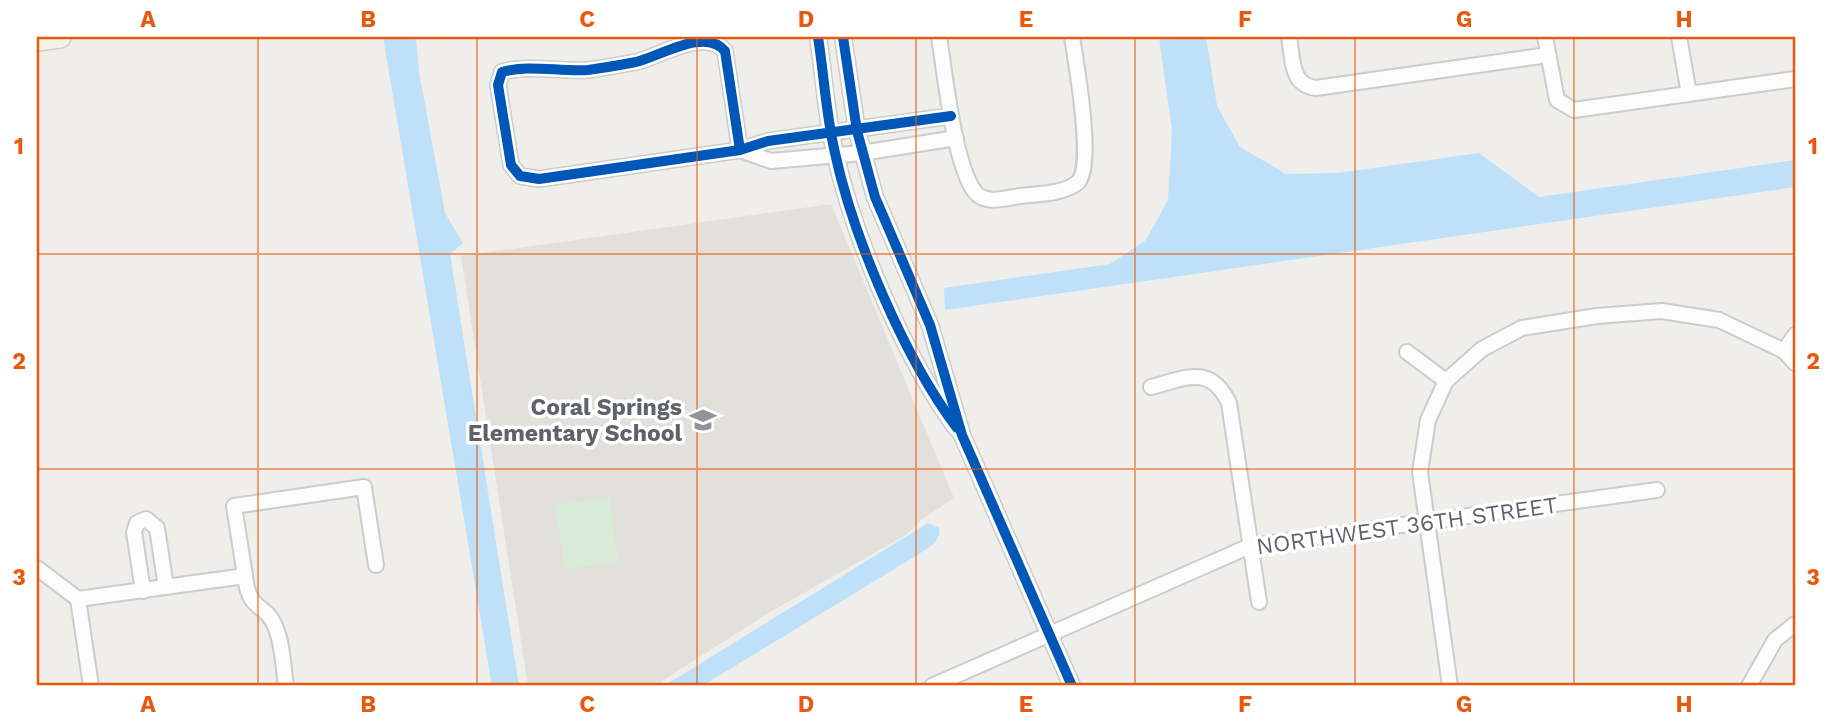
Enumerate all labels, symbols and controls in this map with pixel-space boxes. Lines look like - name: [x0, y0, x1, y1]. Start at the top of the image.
- text: A: [140, 6, 156, 33]
- text: B: [360, 6, 376, 33]
- text: C: [579, 6, 595, 33]
- text: D: [798, 6, 814, 33]
- text: E: [1019, 6, 1033, 33]
- text: F: [1238, 6, 1252, 33]
- text: G: [1456, 6, 1472, 33]
- text: H: [1675, 6, 1693, 33]
- text: 1: [14, 133, 24, 160]
- text: 1: [1808, 133, 1818, 160]
- text: 2: [12, 348, 26, 375]
- text: 2: [1806, 348, 1820, 375]
- place label: Coral Springs Elementary School: [468, 394, 682, 447]
- school or university icon: Coral Springs Elementary School: [688, 405, 718, 435]
- street label: NORTHWEST 36TH STREET: [1255, 491, 1560, 561]
- text: 3: [12, 564, 26, 591]
- text: 3: [1806, 564, 1820, 591]
- text: A: [140, 691, 156, 718]
- text: B: [360, 691, 376, 718]
- text: C: [579, 691, 595, 718]
- text: D: [798, 691, 814, 718]
- text: E: [1019, 691, 1033, 718]
- text: F: [1238, 691, 1252, 718]
- text: G: [1456, 691, 1472, 718]
- text: H: [1675, 691, 1693, 718]

